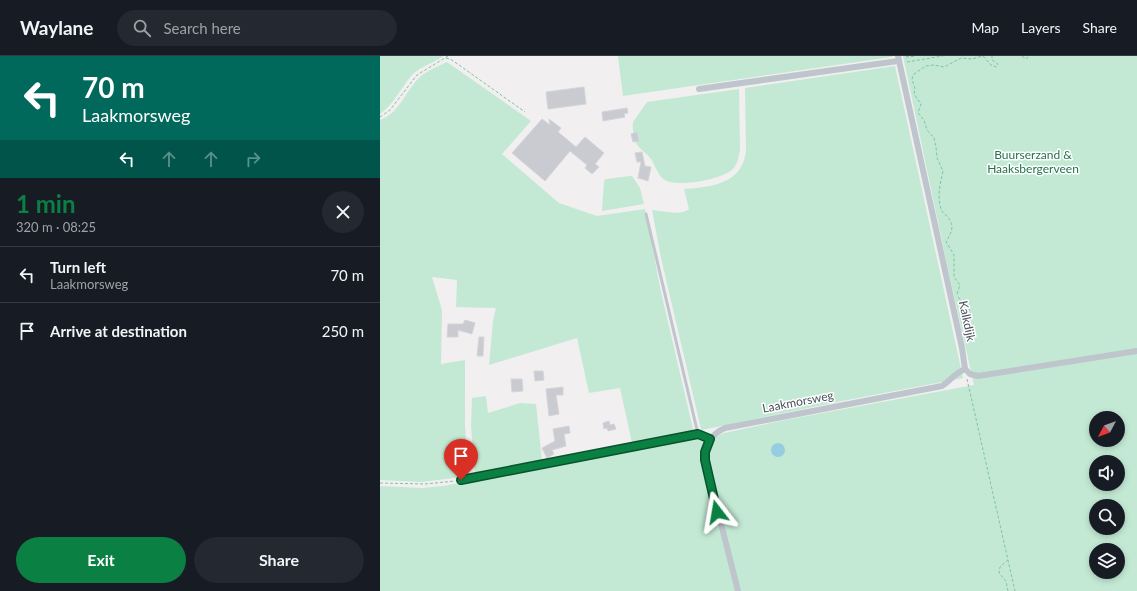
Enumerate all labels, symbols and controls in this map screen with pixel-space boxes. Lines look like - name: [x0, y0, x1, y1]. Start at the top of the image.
- search box: [117, 10, 397, 46]
- text: Waylane: [20, 16, 93, 39]
- icon: search: [131, 17, 153, 39]
- text: Search here: [163, 19, 241, 37]
- text: Map: [971, 19, 999, 36]
- text: Layers: [1021, 19, 1061, 36]
- text: Share: [1083, 19, 1117, 36]
- text: 70 m: [82, 70, 145, 104]
- icon: left: [16, 72, 68, 124]
- text: Laakmorsweg: [82, 104, 190, 126]
- park label: Buurserzand & Haaksbergerveen: [987, 147, 1079, 176]
- icon: left: [116, 148, 138, 170]
- icon: ahead: [158, 148, 180, 170]
- icon: ahead: [200, 148, 222, 170]
- icon: right: [242, 148, 264, 170]
- text: 1 min: [16, 189, 76, 218]
- button: close: [322, 191, 364, 233]
- text: 320 m · 08:25: [16, 219, 96, 235]
- text: Turn left: [50, 258, 106, 276]
- icon: left: [16, 264, 38, 286]
- text: 70 m: [330, 266, 364, 284]
- text: Laakmorsweg: [50, 276, 128, 292]
- street label: Kalkdijk: [956, 299, 979, 343]
- icon: arrive: [16, 320, 38, 342]
- text: Arrive at destination: [50, 322, 187, 340]
- text: 250 m: [322, 322, 364, 340]
- street label: Laakmorsweg: [761, 387, 835, 416]
- north arrow: [1089, 411, 1125, 447]
- map controls: [1089, 411, 1125, 579]
- pin: [444, 439, 478, 480]
- icon: arrive: [450, 445, 472, 467]
- button: sound: [1089, 455, 1125, 491]
- position arrow: [696, 491, 738, 533]
- button: search: [1089, 499, 1125, 535]
- button: Exit: [16, 537, 186, 583]
- button: Share: [194, 537, 364, 583]
- button: layers: [1089, 543, 1125, 579]

